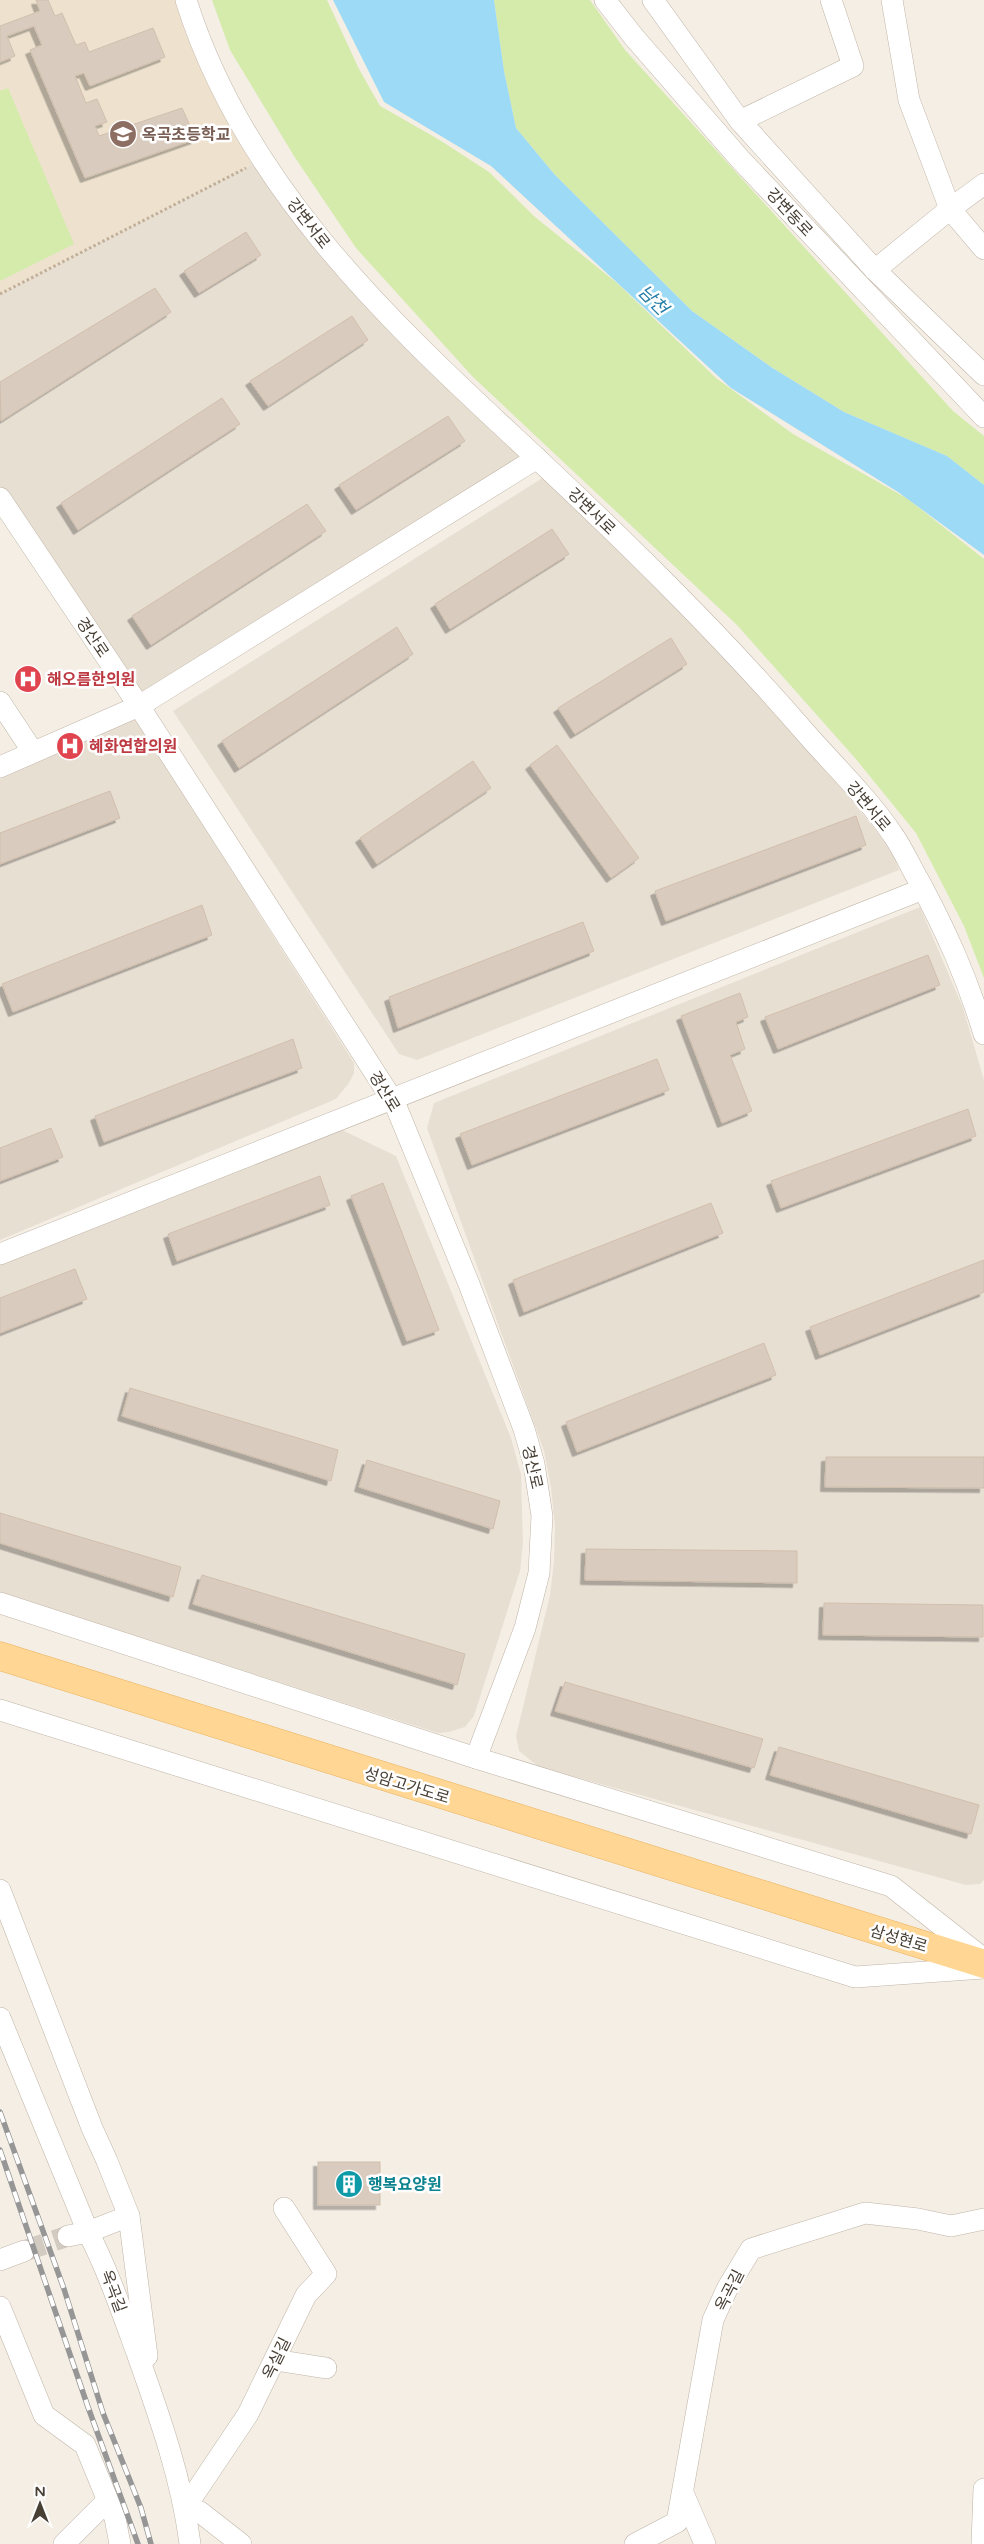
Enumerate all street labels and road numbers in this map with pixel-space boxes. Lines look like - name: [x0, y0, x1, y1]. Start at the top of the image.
- street label: 강변동로: [762, 184, 817, 241]
- street label: 강변서로: [282, 194, 334, 253]
- street label: 강변서로: [563, 484, 620, 540]
- street label: 경산로: [72, 614, 113, 662]
- street label: 강변서로: [842, 778, 895, 836]
- street label: 경산로: [364, 1067, 404, 1116]
- street label: 경산로: [517, 1443, 547, 1491]
- street label: 성암고가도로: [362, 1763, 452, 1809]
- street label: 삼성현로: [868, 1921, 930, 1957]
- street label: 옥곡길: [711, 2266, 749, 2315]
- street label: 옥곡길: [96, 2267, 130, 2316]
- street label: 옥실길: [258, 2334, 296, 2383]

